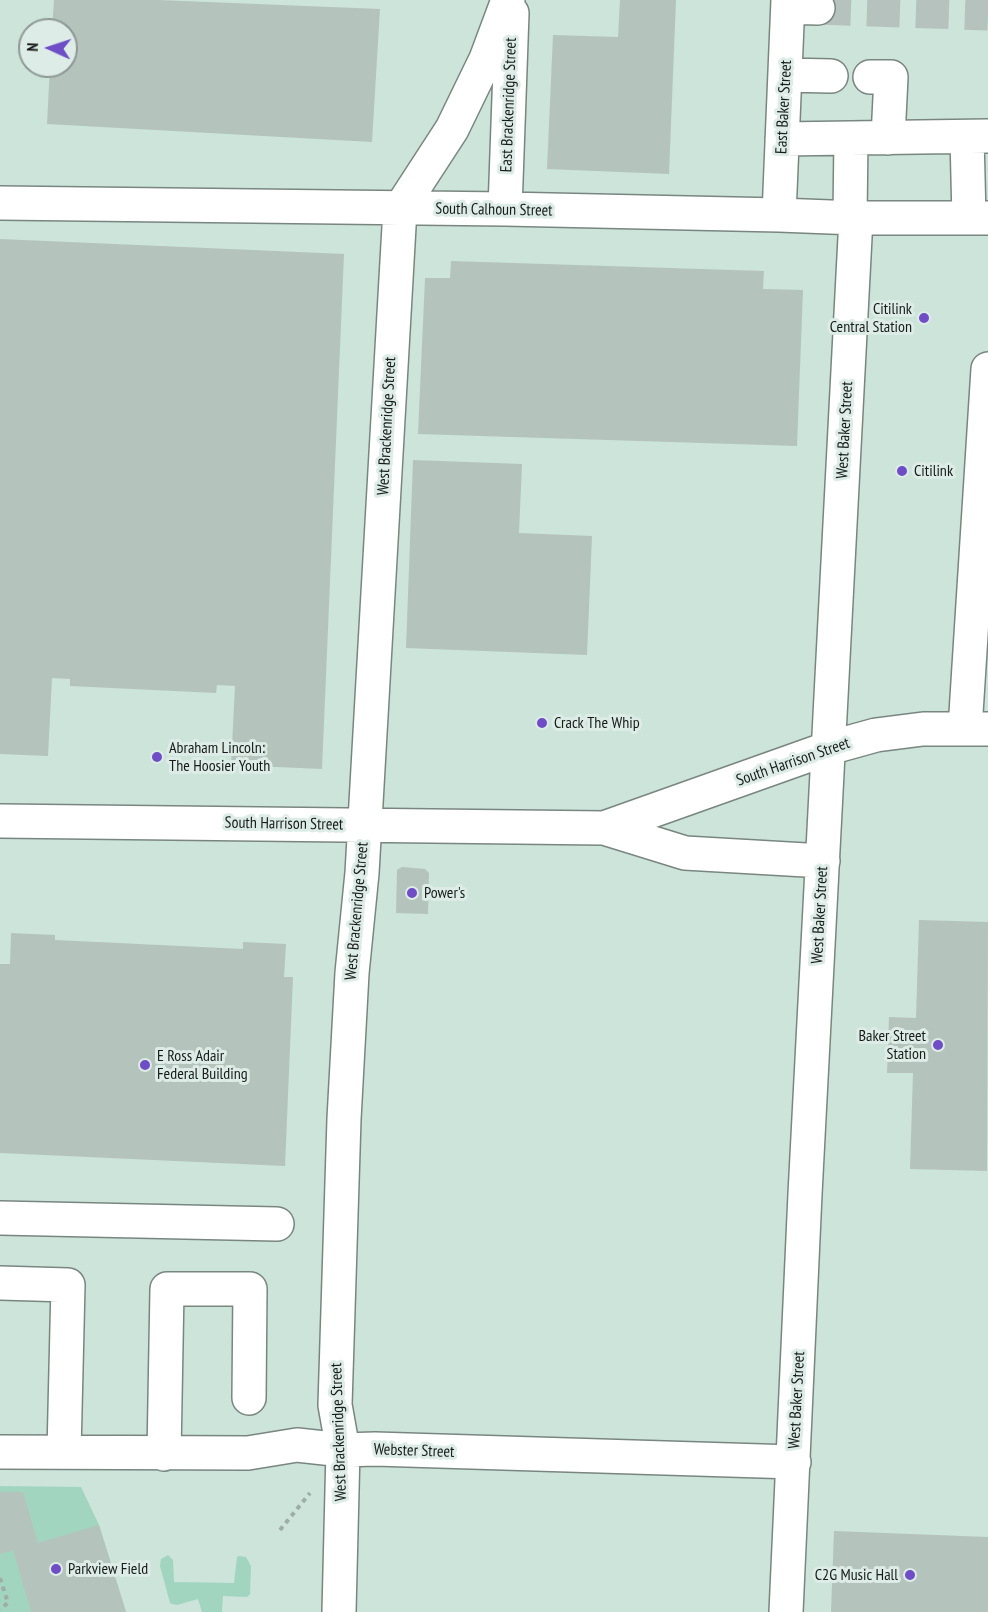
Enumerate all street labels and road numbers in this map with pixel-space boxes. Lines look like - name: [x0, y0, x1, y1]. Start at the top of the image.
- street label: East Brackenridge Street: [497, 37, 521, 173]
- street label: East Baker Street: [772, 60, 796, 154]
- street label: South Calhoun Street: [435, 199, 553, 221]
- street label: West Brackenridge Street: [374, 356, 400, 496]
- street label: West Baker Street: [833, 381, 857, 479]
- street label: South Harrison Street: [734, 734, 852, 790]
- street label: South Harrison Street: [225, 813, 343, 835]
- street label: West Brackenridge Street: [341, 841, 373, 981]
- street label: West Baker Street: [808, 866, 832, 964]
- street label: West Baker Street: [785, 1351, 809, 1449]
- street label: West Brackenridge Street: [327, 1362, 351, 1502]
- street label: Webster Street: [373, 1440, 455, 1462]

